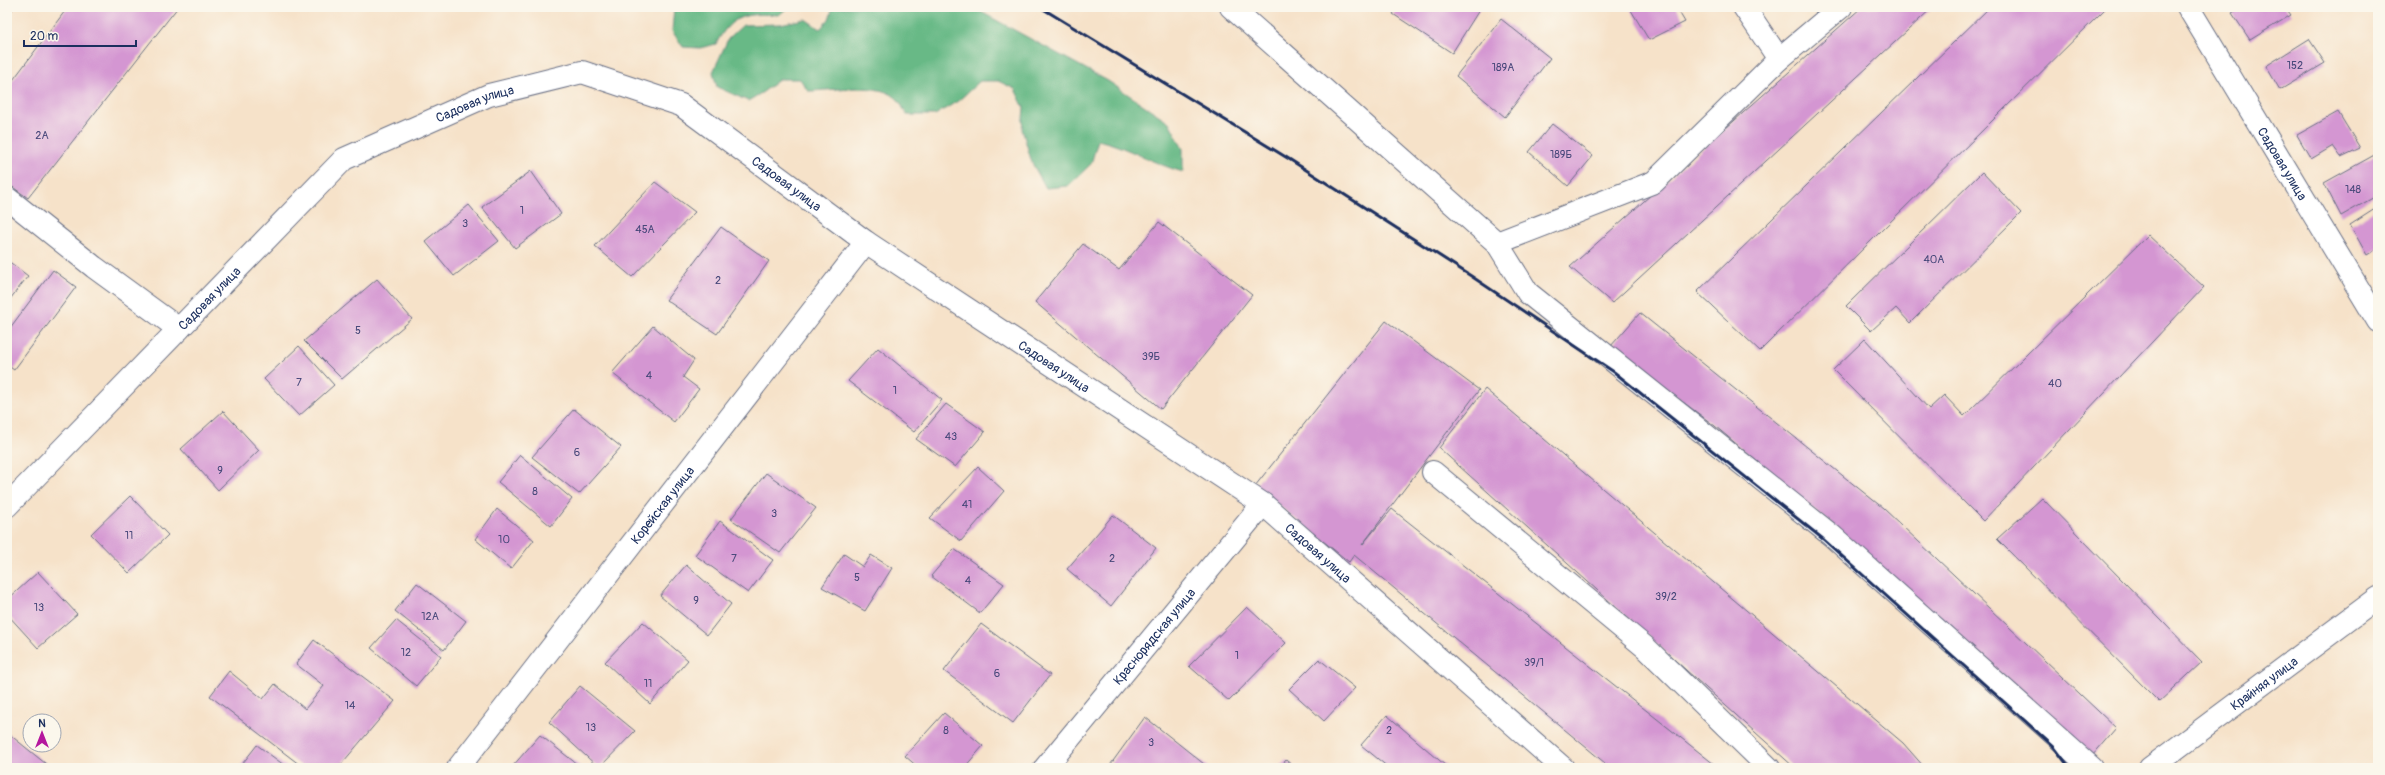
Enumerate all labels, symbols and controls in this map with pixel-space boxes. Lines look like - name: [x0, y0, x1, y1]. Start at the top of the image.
- scale bar: [24, 22, 136, 48]
- text: 20 m: [30, 29, 59, 44]
- house number: 152: [2287, 59, 2303, 72]
- house number: 189А: [1492, 61, 1514, 74]
- street label: Садовая улица: [434, 82, 516, 126]
- street label: Садовая улица: [2254, 125, 2310, 204]
- house number: 2А: [35, 129, 49, 142]
- house number: 189Б: [1550, 148, 1572, 161]
- street label: Садовая улица: [748, 153, 824, 215]
- house number: 148: [2345, 183, 2362, 196]
- house number: 1: [520, 204, 524, 217]
- house number: 3: [462, 217, 468, 230]
- house number: 45А: [635, 223, 655, 236]
- house number: 40А: [1923, 253, 1945, 266]
- street label: Садовая улица: [175, 263, 244, 334]
- house number: 2: [715, 274, 721, 287]
- house number: 5: [355, 324, 361, 337]
- street label: Садовая улица: [1015, 338, 1093, 396]
- house number: 39Б: [1142, 350, 1160, 363]
- house number: 4: [646, 369, 653, 382]
- house number: 7: [296, 376, 302, 389]
- house number: 40: [2048, 377, 2062, 390]
- house number: 1: [893, 384, 897, 397]
- house number: 43: [945, 430, 957, 443]
- house number: 6: [574, 446, 580, 459]
- street label: Корейская улица: [628, 463, 698, 548]
- house number: 9: [217, 464, 223, 477]
- house number: 8: [532, 485, 538, 498]
- house number: 41: [962, 498, 972, 511]
- house number: 3: [771, 507, 777, 520]
- street label: Садовая улица: [1281, 520, 1354, 587]
- house number: 11: [125, 529, 133, 542]
- house number: 10: [498, 533, 510, 546]
- house number: 7: [731, 552, 737, 565]
- house number: 2: [1109, 552, 1115, 565]
- house number: 5: [854, 571, 860, 584]
- house number: 4: [965, 574, 972, 587]
- street label: Краснорядская улица: [1110, 585, 1199, 688]
- house number: 39/2: [1655, 590, 1677, 603]
- house number: 9: [693, 594, 699, 607]
- house number: 13: [34, 601, 44, 614]
- house number: 12А: [421, 610, 439, 623]
- house number: 12: [401, 646, 411, 659]
- house number: 1: [1235, 649, 1239, 662]
- street label: Крайняя улица: [2228, 654, 2301, 714]
- house number: 39/1: [1524, 656, 1544, 669]
- house number: 6: [994, 667, 1000, 680]
- house number: 11: [644, 677, 652, 690]
- house number: 14: [345, 699, 356, 712]
- north arrow: [22, 713, 62, 753]
- text: N: [38, 717, 46, 730]
- house number: 13: [586, 721, 596, 734]
- house number: 8: [943, 724, 949, 737]
- house number: 2: [1386, 724, 1392, 737]
- house number: 3: [1148, 736, 1154, 749]

